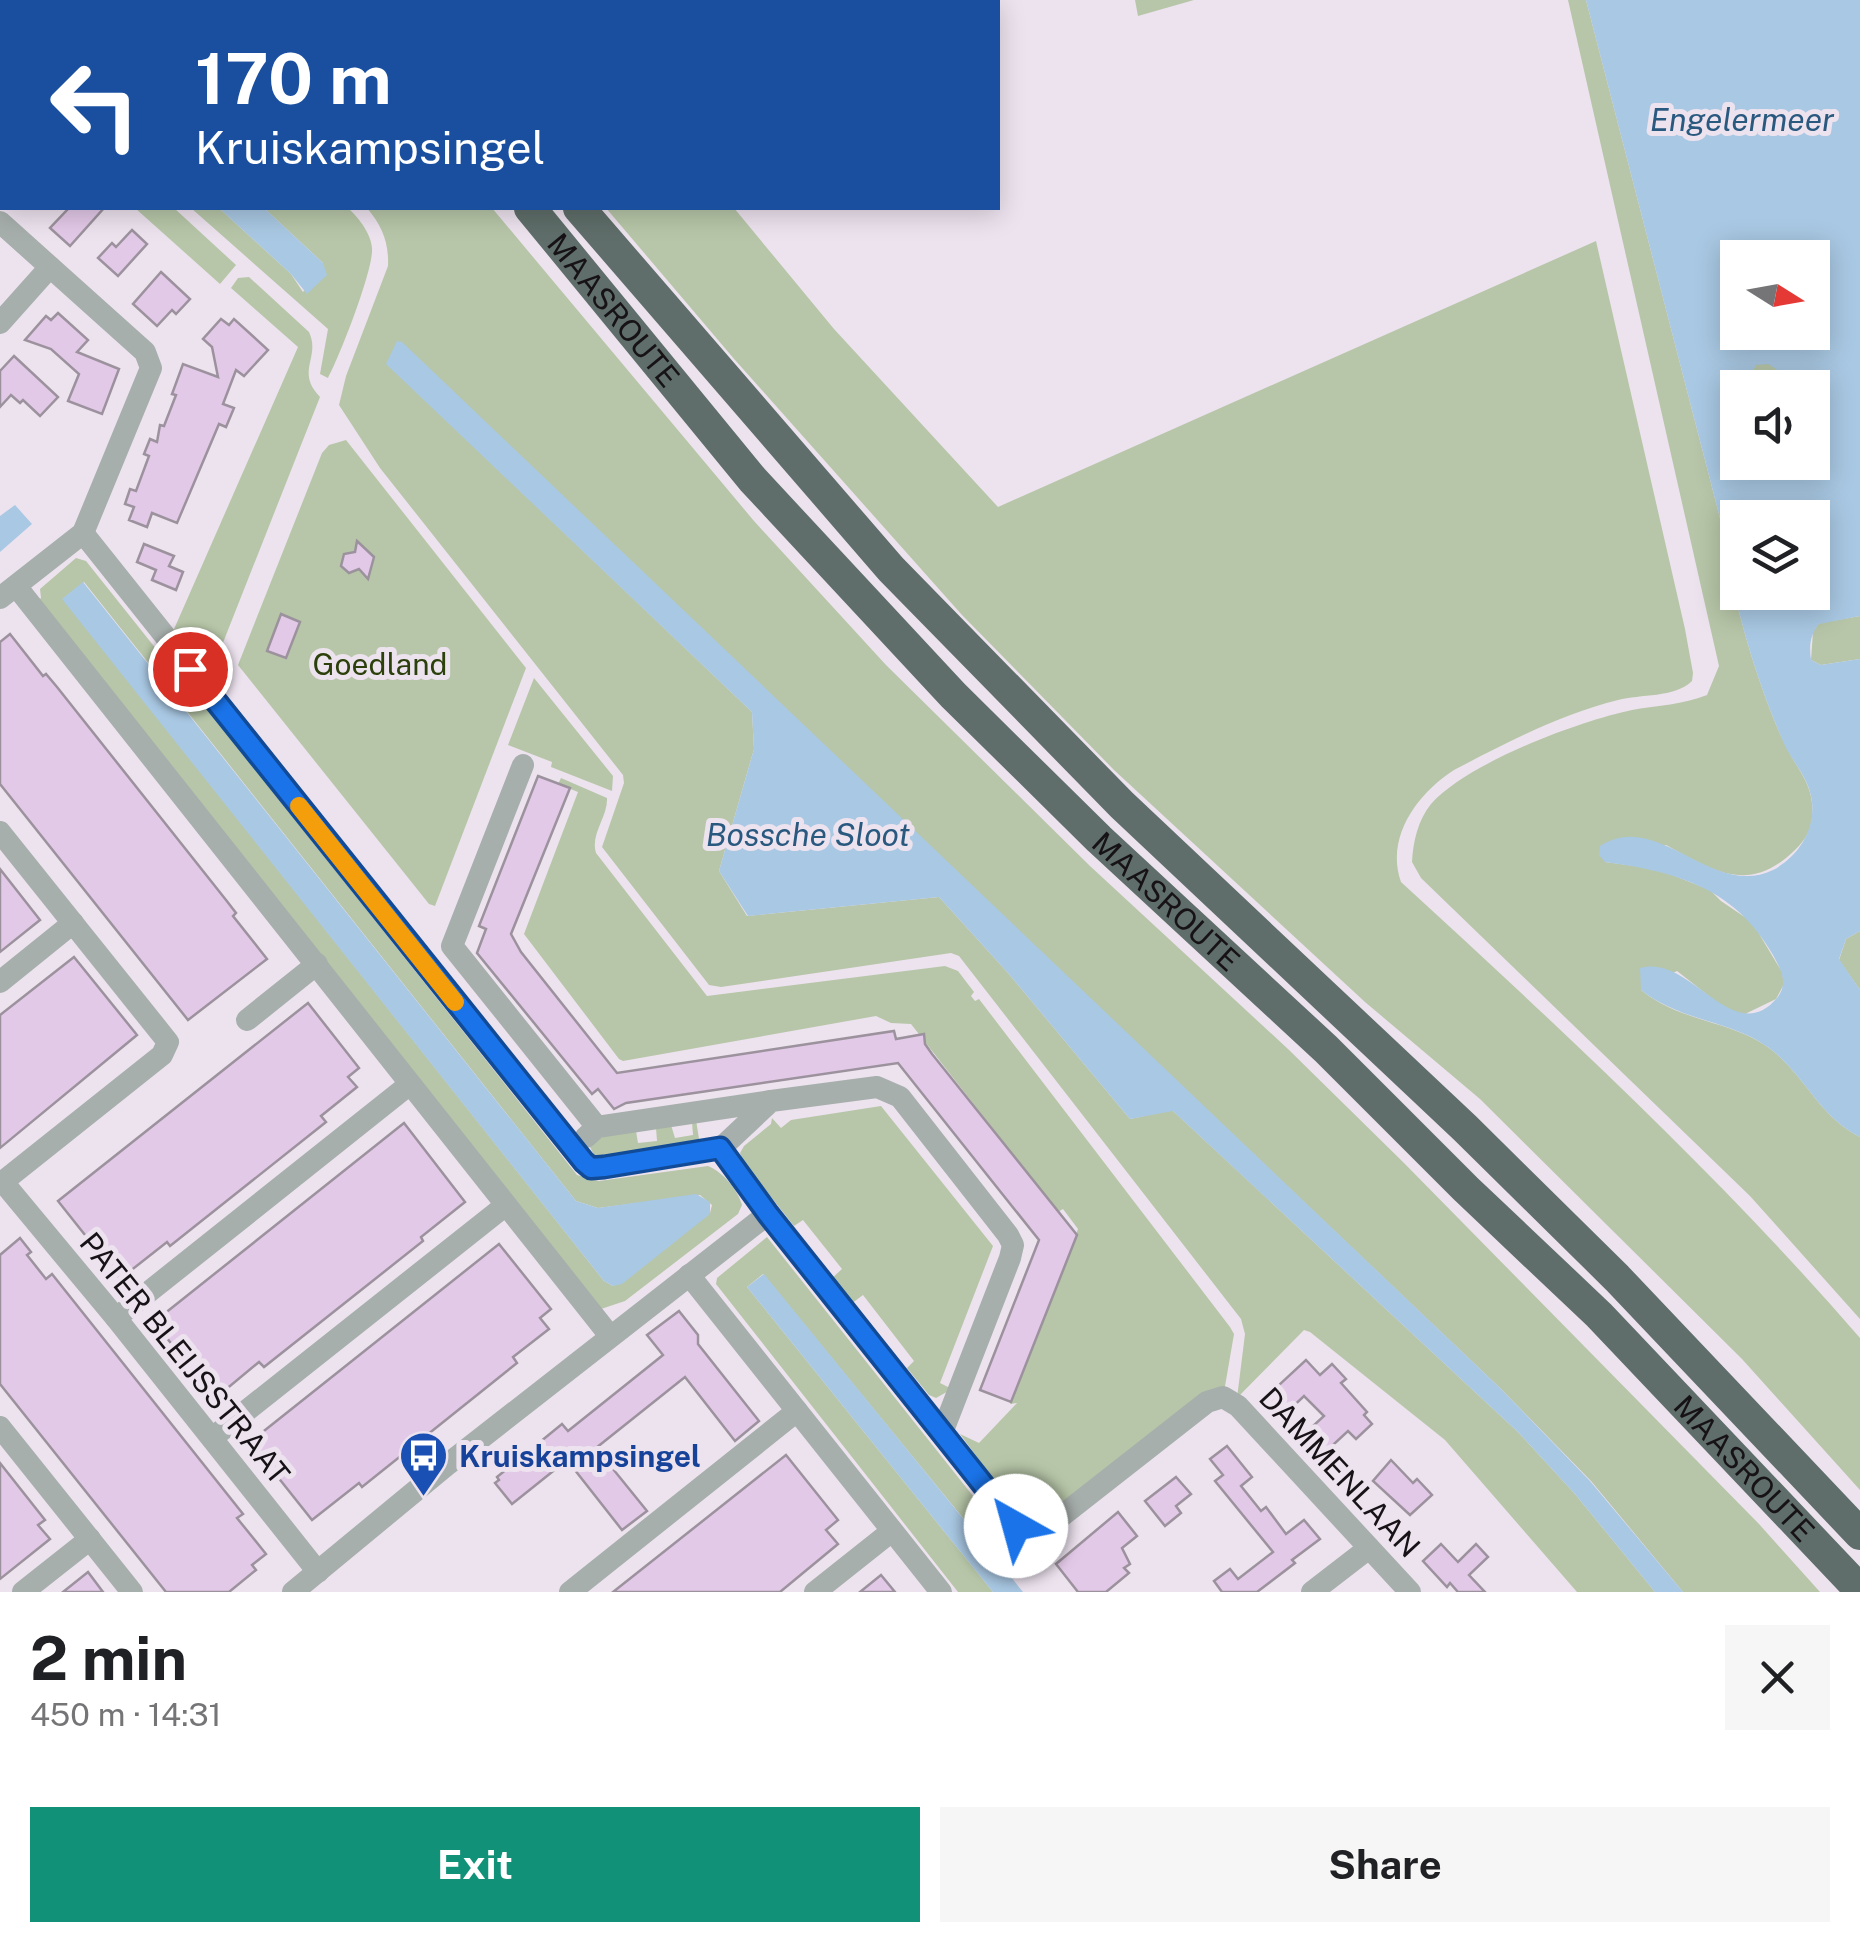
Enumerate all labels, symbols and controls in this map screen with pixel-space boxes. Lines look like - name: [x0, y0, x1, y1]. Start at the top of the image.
- text: 170 m: [195, 37, 392, 120]
- icon: left: [30, 40, 160, 170]
- water label: Engelermeer: [1650, 101, 1835, 138]
- text: Kruiskampsingel: [195, 121, 545, 174]
- street label: MAASROUTE: [540, 226, 687, 394]
- north arrow: [1720, 240, 1830, 350]
- map controls: [1720, 240, 1830, 610]
- button: sound: [1720, 370, 1830, 480]
- button: layers: [1720, 500, 1830, 610]
- pin: [148, 627, 233, 712]
- icon: arrive: [163, 642, 218, 697]
- park label: Goedland: [313, 646, 447, 682]
- water label: Bossche Sloot: [706, 816, 910, 853]
- street label: MAASROUTE: [1085, 824, 1247, 978]
- street label: PATER BLEIJSSTRAAT: [73, 1225, 298, 1491]
- street label: DAMMENLAAN: [1252, 1380, 1428, 1564]
- street label: MAASROUTE: [1667, 1388, 1822, 1549]
- bus stop icon: Kruiskampsingel: [398, 1430, 450, 1498]
- place label: Kruiskampsingel: [459, 1438, 701, 1474]
- position arrow: [964, 1474, 1068, 1578]
- text: 2 min: [30, 1623, 187, 1694]
- button: close: [1725, 1625, 1830, 1730]
- text: 450 m · 14:31: [30, 1696, 222, 1733]
- button: Exit: [30, 1807, 920, 1922]
- button: Share: [940, 1807, 1830, 1922]

